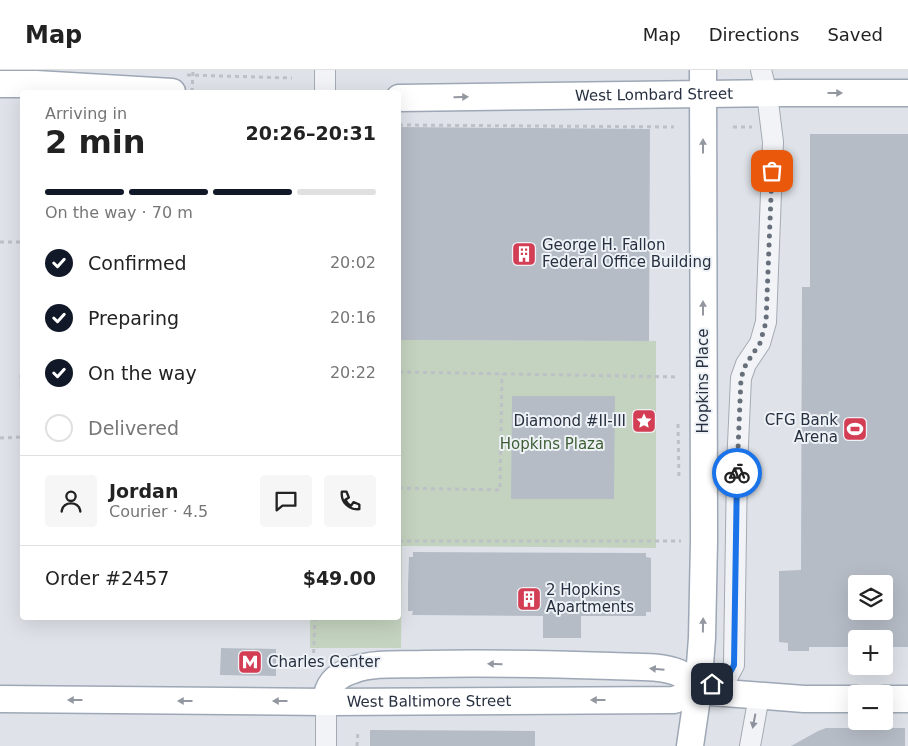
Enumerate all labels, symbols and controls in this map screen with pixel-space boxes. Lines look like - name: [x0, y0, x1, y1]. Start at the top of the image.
- text: Map: [25, 21, 82, 49]
- text: Map: [643, 24, 681, 45]
- text: Directions: [709, 24, 799, 45]
- text: Saved: [827, 24, 883, 45]
- street label: West Lombard Street: [575, 85, 733, 105]
- one-way arrow: [827, 89, 843, 97]
- one-way arrow: [453, 93, 469, 101]
- text: Arriving in: [45, 104, 127, 123]
- text: 20:26–20:31: [246, 122, 376, 144]
- text: 2 min: [45, 123, 146, 161]
- one-way arrow: [699, 138, 707, 154]
- pin: [751, 150, 793, 192]
- icon: bag: [758, 157, 786, 185]
- text: On the way · 70 m: [45, 203, 193, 222]
- place label: George H. Fallon Federal Office Building: [542, 236, 711, 271]
- building icon: George H. Fallon Federal Office Building: [511, 241, 537, 267]
- icon: check: [45, 249, 73, 277]
- text: Confirmed: [88, 252, 187, 274]
- text: 20:02: [330, 253, 376, 272]
- one-way arrow: [699, 300, 707, 316]
- icon: check: [45, 304, 73, 332]
- text: Preparing: [88, 307, 179, 329]
- text: 20:16: [330, 308, 376, 327]
- street label: Hopkins Place: [694, 329, 712, 433]
- icon: check: [45, 359, 73, 387]
- text: On the way: [88, 362, 197, 384]
- text: 20:22: [330, 363, 376, 382]
- place icon: Diamond #II-III: [631, 408, 657, 434]
- place label: CFG Bank Arena: [765, 411, 838, 446]
- place label: Diamond #II-III: [513, 412, 626, 430]
- sports icon: CFG Bank Arena: [842, 416, 868, 442]
- text: Delivered: [88, 417, 179, 439]
- park label: Hopkins Plaza: [500, 435, 604, 453]
- courier: [712, 448, 762, 498]
- icon: bike: [723, 459, 751, 487]
- button: person: [45, 475, 97, 527]
- button: chat: [260, 475, 312, 527]
- button: phone: [324, 475, 376, 527]
- text: Jordan: [109, 480, 178, 502]
- text: Courier · 4.5: [109, 502, 208, 521]
- text: Order #2457: [45, 567, 169, 589]
- text: $49.00: [303, 567, 376, 589]
- map controls: [848, 575, 893, 730]
- button: layers: [848, 575, 893, 620]
- place label: 2 Hopkins Apartments: [546, 581, 634, 616]
- building icon: 2 Hopkins Apartments: [516, 586, 542, 612]
- one-way arrow: [699, 617, 707, 633]
- button: +: [848, 630, 893, 675]
- metro station icon: Charles Center: [237, 649, 263, 675]
- place label: Charles Center: [268, 653, 381, 671]
- one-way arrow: [486, 659, 502, 667]
- pin: [691, 663, 733, 705]
- one-way arrow: [649, 665, 665, 673]
- icon: home: [698, 670, 726, 698]
- button: −: [848, 685, 893, 730]
- street label: West Baltimore Street: [347, 692, 512, 711]
- one-way arrow: [66, 696, 82, 704]
- one-way arrow: [177, 696, 193, 704]
- one-way arrow: [590, 696, 606, 704]
- one-way arrow: [272, 697, 288, 705]
- one-way arrow: [750, 714, 758, 730]

